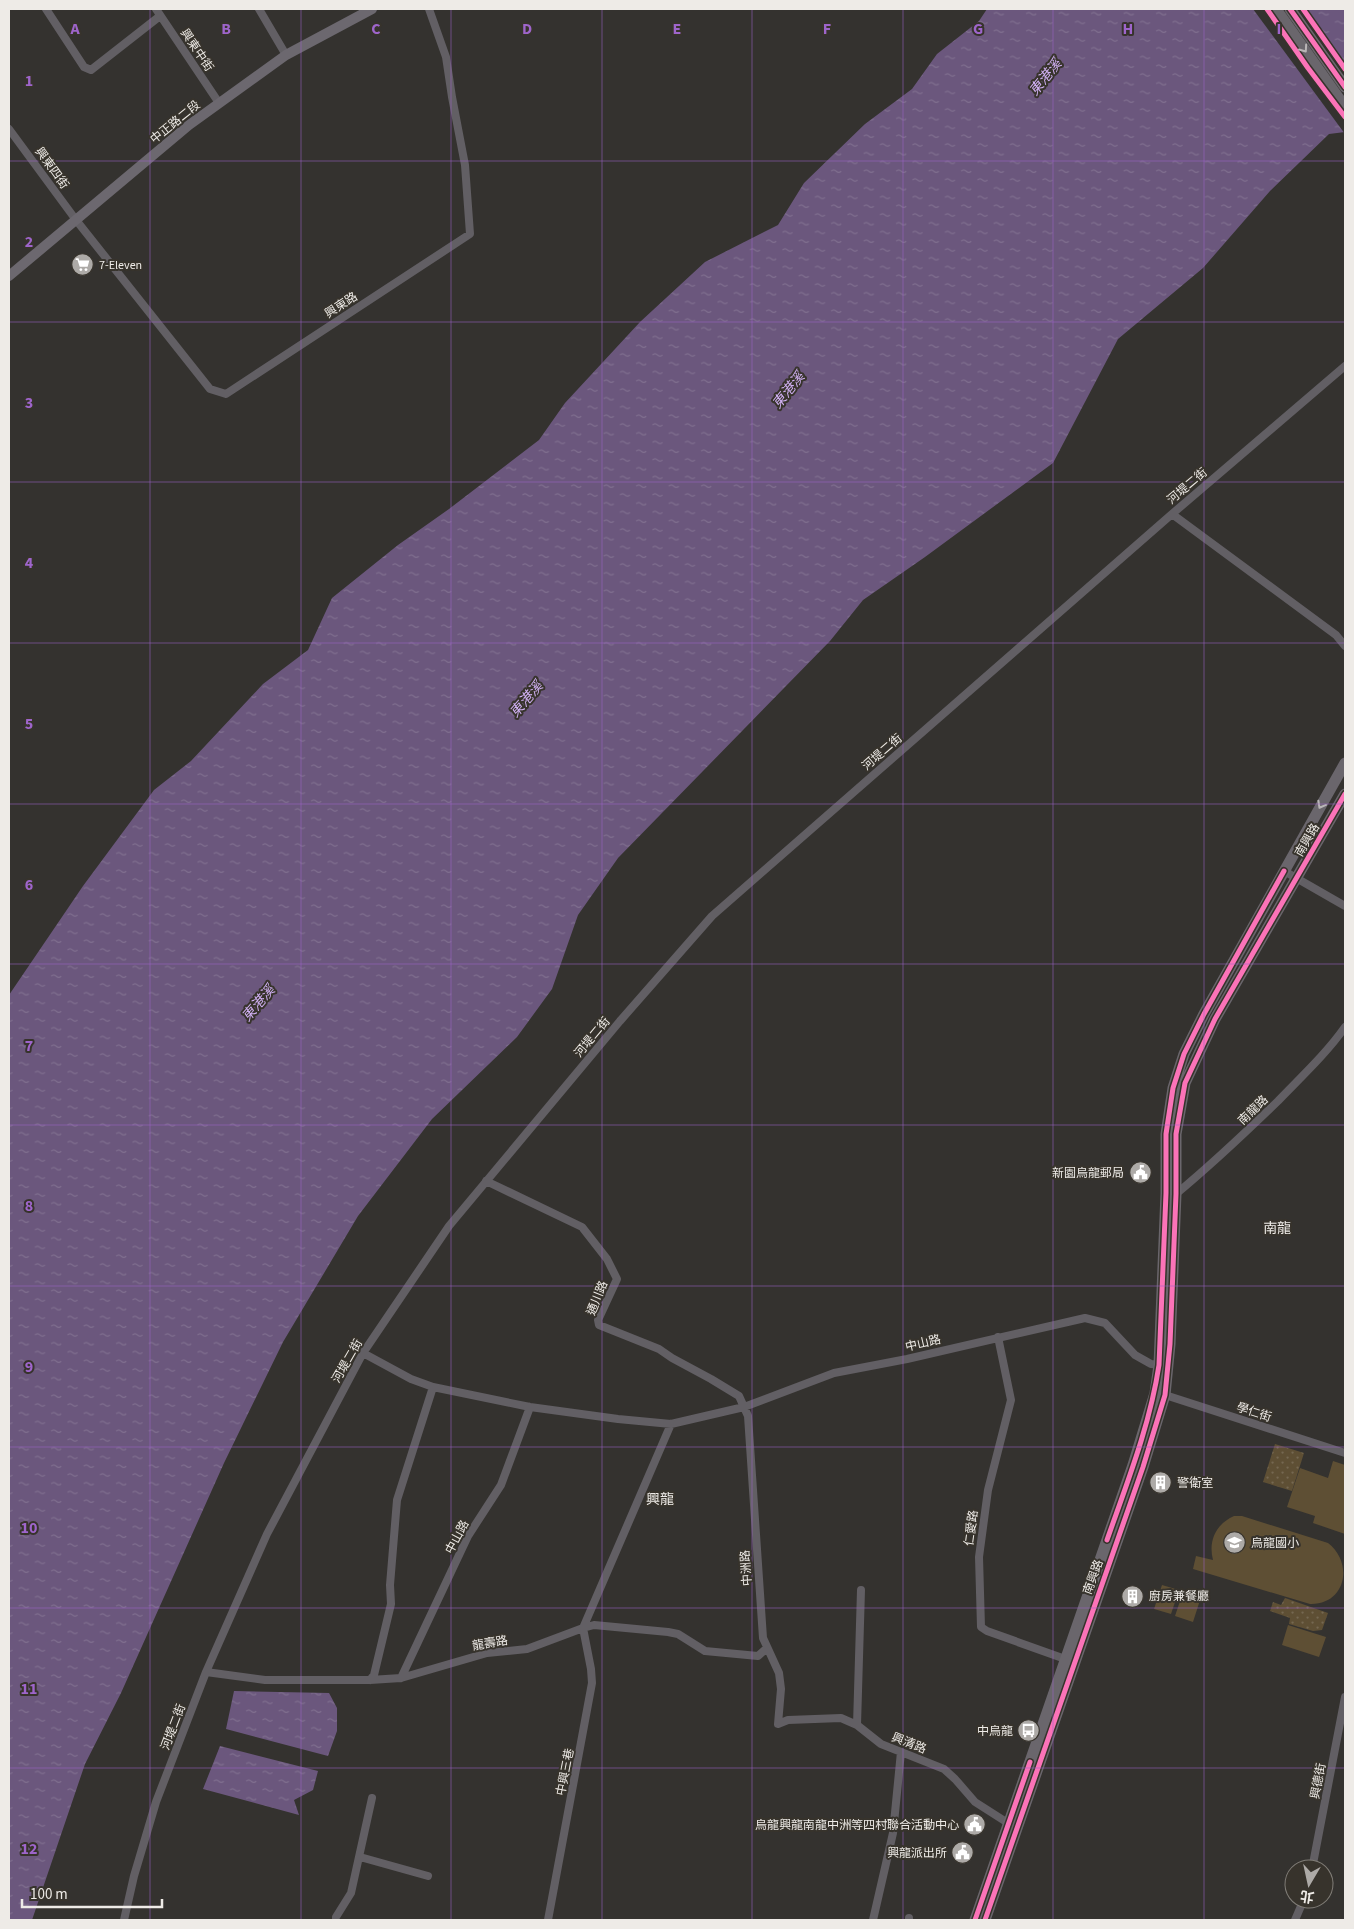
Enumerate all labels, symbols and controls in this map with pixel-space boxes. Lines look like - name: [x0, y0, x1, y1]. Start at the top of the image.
- text: A: [69, 18, 80, 40]
- text: B: [221, 18, 231, 40]
- text: C: [371, 18, 381, 40]
- text: D: [522, 18, 532, 40]
- text: E: [673, 18, 681, 40]
- text: F: [823, 18, 831, 40]
- text: G: [973, 18, 983, 40]
- text: H: [1123, 18, 1133, 40]
- text: I: [1277, 18, 1281, 40]
- street label: 興東中街: [176, 26, 217, 75]
- one-way arrow: [1298, 43, 1307, 53]
- water label: 東港溪: [1025, 53, 1068, 100]
- text: 1: [25, 70, 33, 92]
- street label: 中正路二段: [147, 97, 204, 148]
- street label: 興東四街: [31, 144, 73, 193]
- text: 2: [25, 231, 33, 253]
- supermarket icon: 7-Eleven: [71, 253, 95, 277]
- place label: 7-Eleven: [99, 257, 142, 274]
- street label: 興東路: [322, 288, 361, 322]
- water label: 東港溪: [768, 366, 811, 413]
- text: 3: [25, 392, 33, 414]
- street label: 河堤二街: [1163, 464, 1211, 508]
- text: 4: [25, 552, 34, 574]
- water label: 東港溪: [505, 676, 549, 722]
- text: 5: [25, 713, 33, 735]
- street label: 河堤二街: [859, 730, 906, 775]
- one-way arrow: [1318, 800, 1328, 809]
- street label: 南興路: [1291, 820, 1324, 860]
- text: 6: [25, 874, 33, 896]
- water label: 東港溪: [237, 980, 281, 1026]
- street label: 河堤二街: [570, 1013, 614, 1061]
- text: 7: [25, 1035, 33, 1057]
- street label: 南龍路: [1234, 1092, 1272, 1129]
- public building icon: 新園烏龍郵局: [1128, 1161, 1152, 1185]
- place label: 新園烏龍郵局: [1052, 1165, 1124, 1182]
- text: 8: [25, 1195, 33, 1217]
- district label: 南龍: [1263, 1219, 1291, 1239]
- street label: 通川路: [583, 1278, 612, 1318]
- street label: 中山路: [904, 1331, 943, 1356]
- street label: 河堤二街: [328, 1336, 367, 1386]
- text: 9: [25, 1356, 33, 1378]
- street label: 學仁街: [1234, 1399, 1274, 1426]
- building icon: 警衛室: [1149, 1471, 1173, 1495]
- place label: 警衛室: [1177, 1475, 1213, 1492]
- district label: 興龍: [646, 1490, 674, 1510]
- street label: 仁愛路: [961, 1509, 982, 1547]
- text: 10: [21, 1517, 37, 1539]
- street label: 中山路: [441, 1517, 473, 1557]
- school or university icon: 烏龍國小: [1223, 1531, 1247, 1555]
- place label: 烏龍國小: [1251, 1535, 1299, 1552]
- street label: 中洲路: [737, 1549, 756, 1587]
- street label: 南興路: [1079, 1557, 1108, 1597]
- building icon: 廚房兼餐廳: [1121, 1584, 1145, 1608]
- place label: 廚房兼餐廳: [1149, 1588, 1209, 1605]
- street label: 龍壽路: [471, 1632, 509, 1655]
- text: 11: [21, 1678, 37, 1700]
- street label: 河堤二街: [157, 1702, 190, 1753]
- bus stop icon: 中烏龍: [1017, 1719, 1041, 1743]
- place label: 中烏龍: [977, 1723, 1013, 1740]
- street label: 興清路: [889, 1729, 929, 1758]
- street label: 中興三巷: [553, 1747, 578, 1797]
- street label: 興德街: [1307, 1762, 1330, 1800]
- public building icon: 烏龍興龍南龍中洲等四村聯合活動中心: [963, 1813, 987, 1837]
- place label: 烏龍興龍南龍中洲等四村聯合活動中心: [755, 1817, 959, 1834]
- text: 12: [21, 1838, 37, 1860]
- public building icon: 興龍派出所: [951, 1841, 975, 1865]
- place label: 興龍派出所: [887, 1845, 947, 1862]
- north arrow: [1284, 1859, 1334, 1909]
- scale bar: [22, 1876, 162, 1908]
- text: 100 m: [30, 1884, 68, 1905]
- text: 北: [1299, 1885, 1316, 1907]

